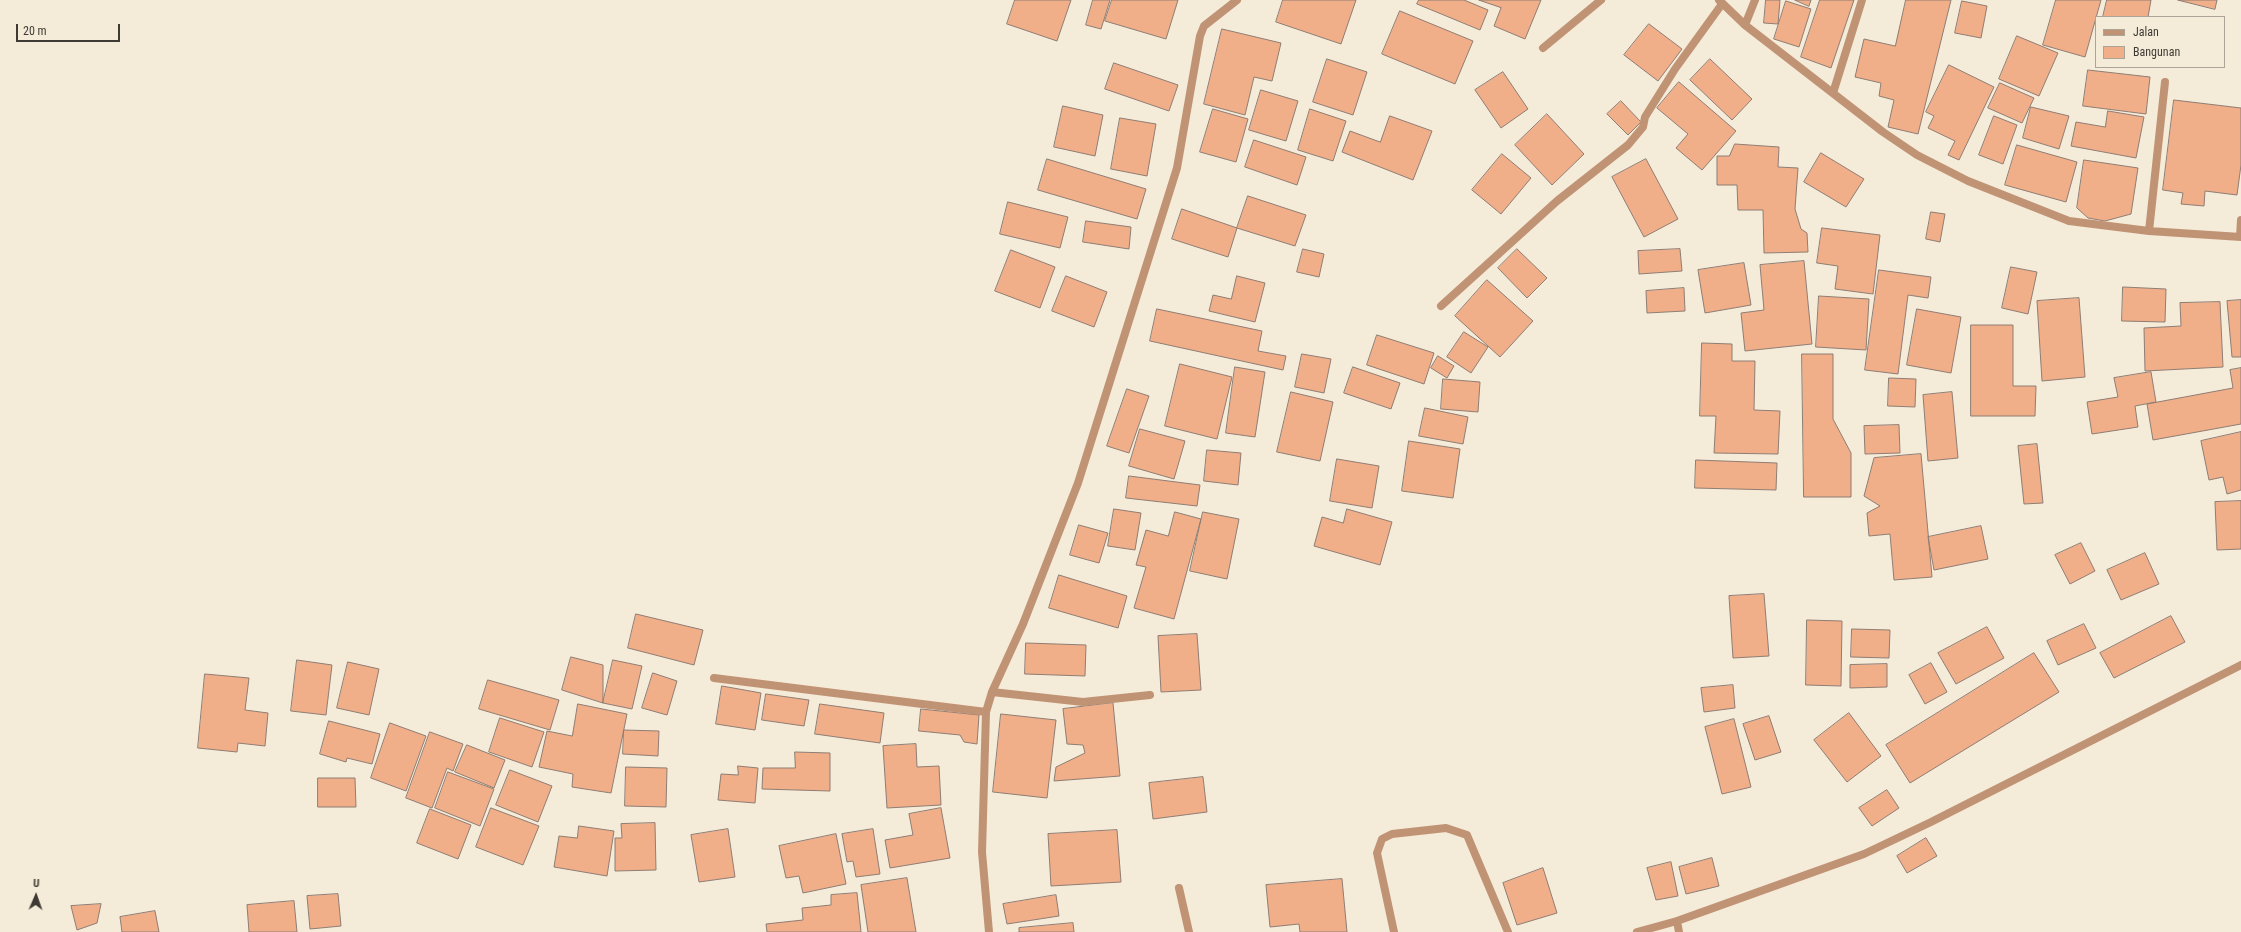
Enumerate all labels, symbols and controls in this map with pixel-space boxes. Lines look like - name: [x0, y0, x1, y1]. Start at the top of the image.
- scale bar: [18, 16, 122, 42]
- legend: [2095, 16, 2225, 68]
- text: 20 m: [23, 24, 47, 38]
- text: Jalan: [2133, 25, 2159, 39]
- text: Bangunan: [2133, 45, 2180, 59]
- north arrow: [16, 876, 56, 916]
- text: U: [33, 877, 40, 890]

